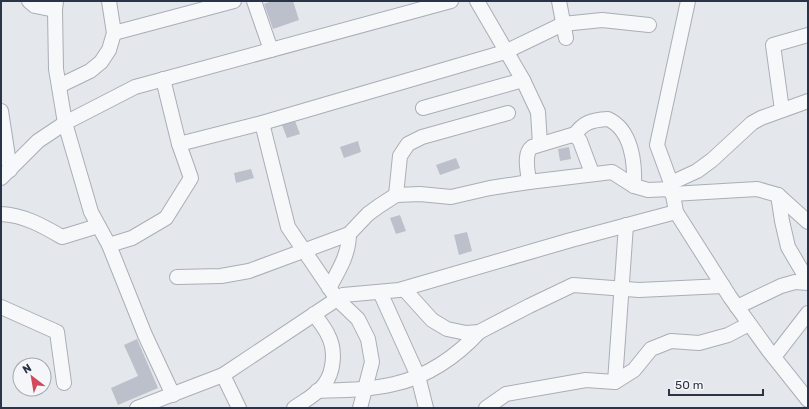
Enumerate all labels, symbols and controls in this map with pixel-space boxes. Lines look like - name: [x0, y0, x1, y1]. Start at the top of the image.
- north arrow: [12, 357, 52, 397]
- text: N: [20, 361, 34, 376]
- scale bar: [669, 371, 763, 397]
- text: 50 m: [675, 378, 703, 392]

